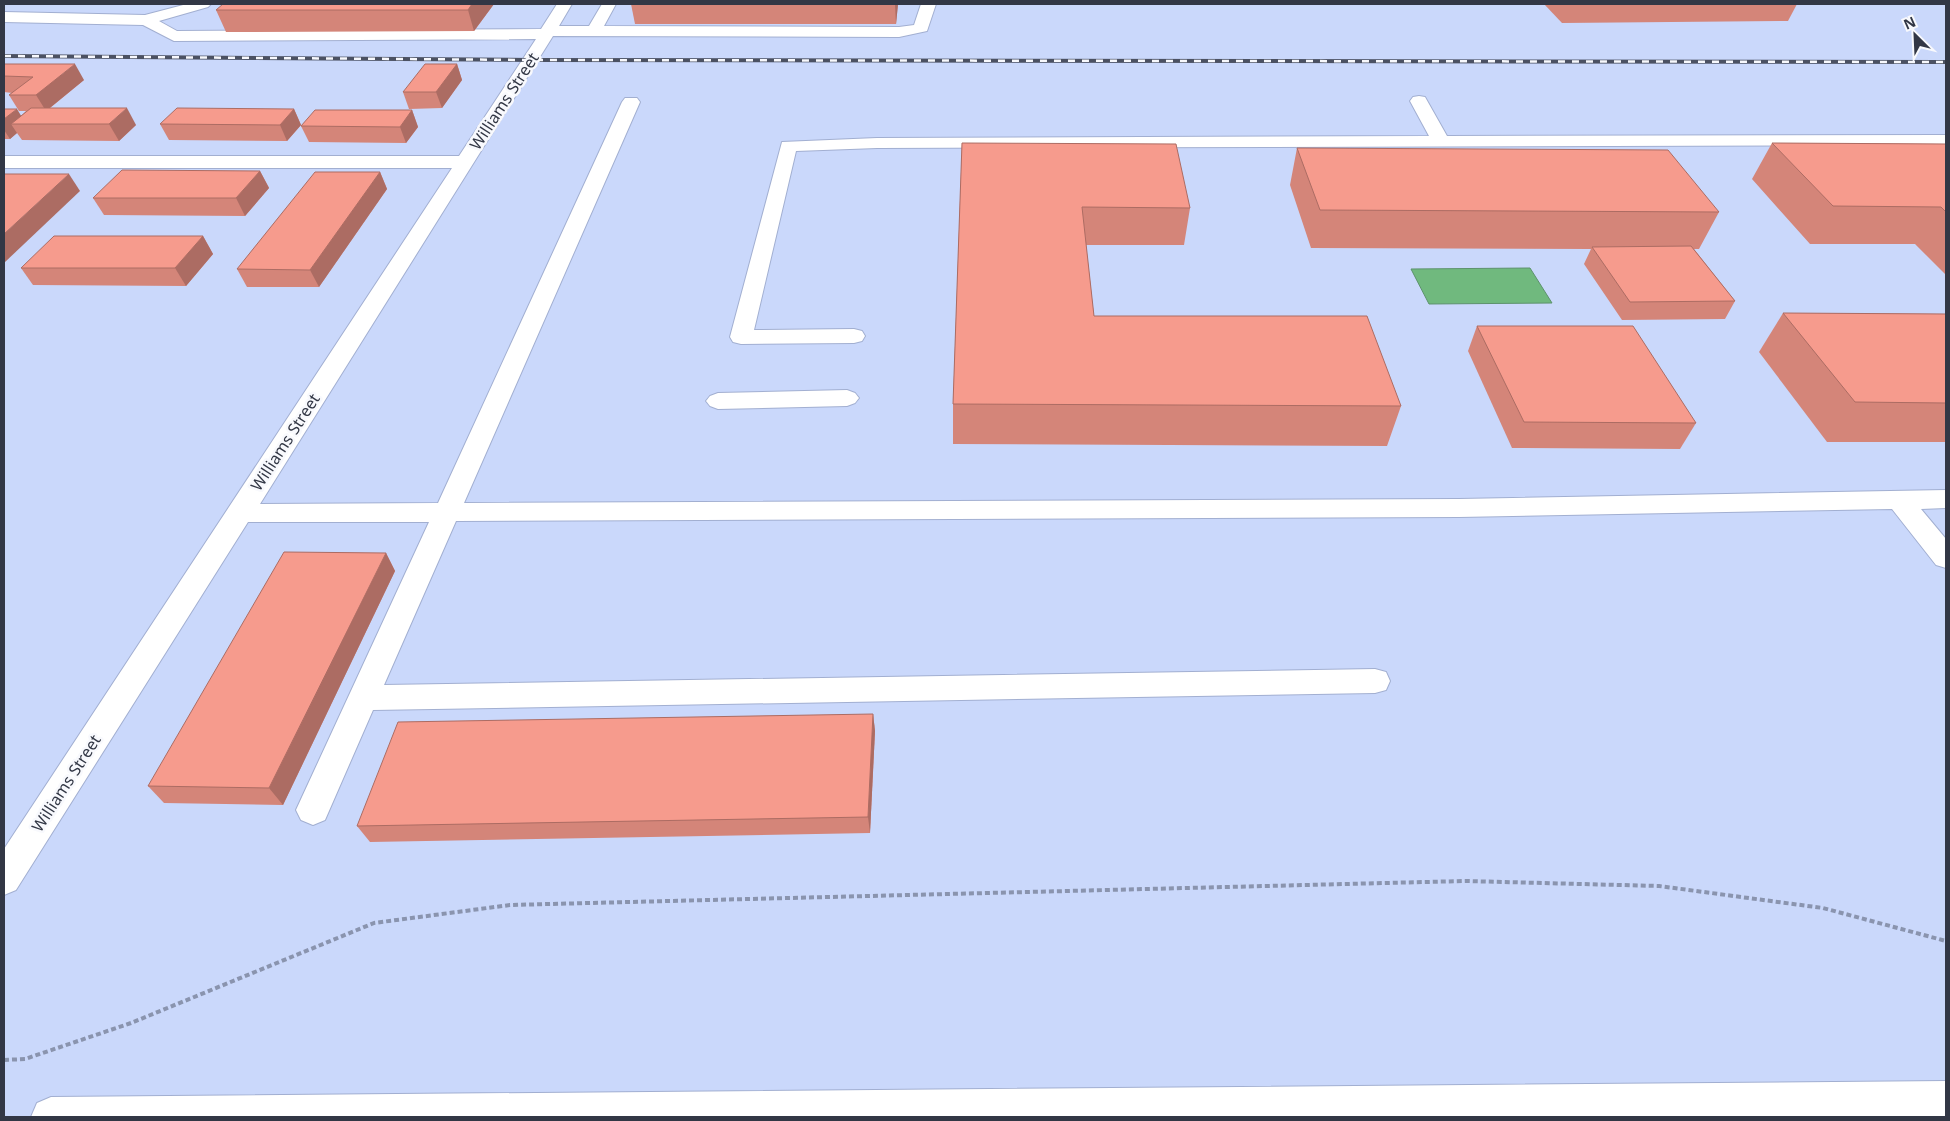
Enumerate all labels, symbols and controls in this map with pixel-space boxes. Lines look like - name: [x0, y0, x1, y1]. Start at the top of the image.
- north arrow: [1890, 10, 1940, 60]
- text: N: [1900, 12, 1919, 34]
- street label: Williams Street: [464, 48, 544, 154]
- street label: Williams Street: [245, 389, 325, 495]
- street label: Williams Street: [26, 730, 106, 836]

